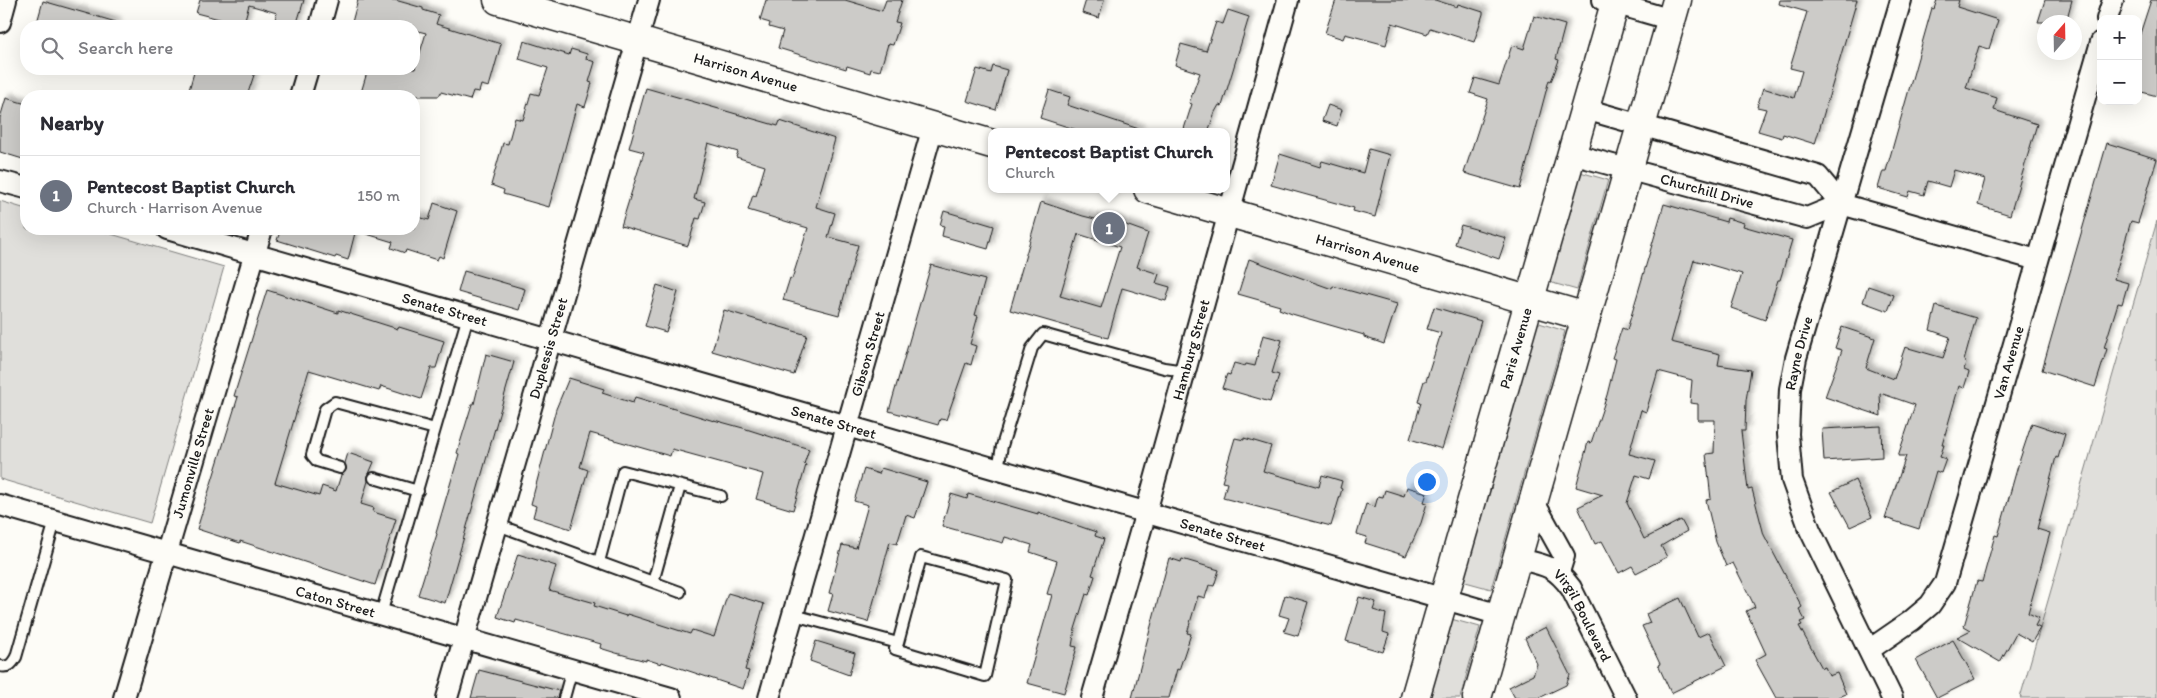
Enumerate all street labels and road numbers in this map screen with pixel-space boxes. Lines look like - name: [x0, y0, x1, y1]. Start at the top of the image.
- street label: Harrison Avenue: [692, 49, 800, 96]
- street label: Churchill Drive: [1658, 169, 1756, 212]
- street label: Harrison Avenue: [1314, 230, 1422, 277]
- street label: Senate Street: [400, 289, 490, 330]
- street label: Duplessis Street: [525, 295, 572, 401]
- street label: Hamburg Street: [1168, 297, 1214, 402]
- street label: Paris Avenue: [1496, 306, 1536, 391]
- street label: Gibson Street: [847, 309, 889, 399]
- street label: Rayne Drive: [1781, 314, 1817, 392]
- street label: Van Avenue: [1989, 324, 2028, 401]
- street label: Senate Street: [789, 401, 879, 443]
- street label: Jumonville Street: [168, 406, 218, 520]
- street label: Senate Street: [1178, 514, 1268, 556]
- street label: Virgil Boulevard: [1550, 565, 1616, 665]
- street label: Caton Street: [293, 581, 378, 622]

